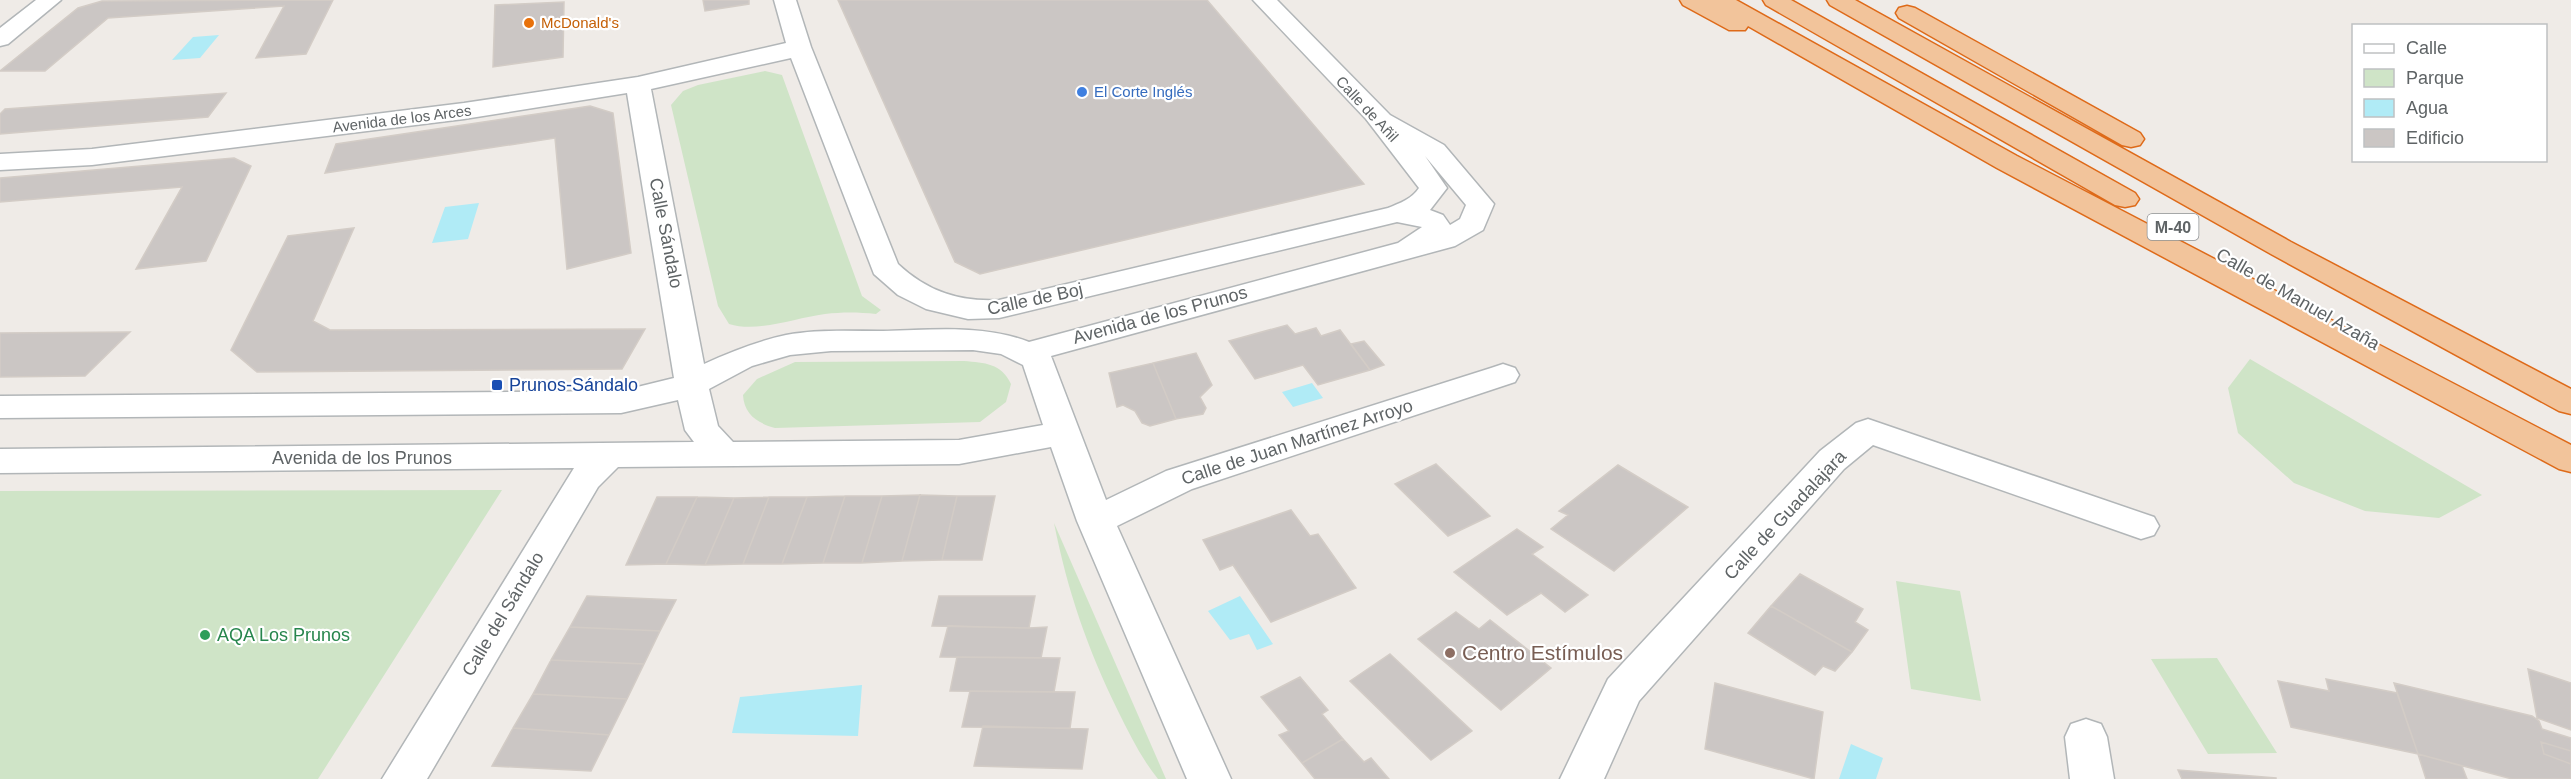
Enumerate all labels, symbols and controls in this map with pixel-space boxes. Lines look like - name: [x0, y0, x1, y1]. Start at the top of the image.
- place label: McDonald's: [541, 14, 619, 31]
- marker: McDonald's: [522, 16, 536, 30]
- legend: [2352, 24, 2547, 162]
- text: Calle: [2406, 38, 2447, 58]
- text: Parque: [2406, 68, 2464, 88]
- street label: Calle de Añil: [1333, 72, 1402, 145]
- place label: El Corte Inglés: [1094, 83, 1192, 100]
- marker: El Corte Inglés: [1075, 85, 1089, 99]
- text: Agua: [2406, 98, 2449, 118]
- street label: Avenida de los Arces: [332, 102, 472, 135]
- text: Edificio: [2406, 128, 2464, 148]
- street label: Calle Sándalo: [645, 176, 687, 290]
- road number: M-40: [2148, 214, 2198, 240]
- street label: Calle de Manuel Azaña: [2213, 244, 2384, 354]
- street label: Calle de Boj: [985, 279, 1085, 319]
- street label: Avenida de los Prunos: [1071, 282, 1249, 348]
- place label: Prunos-Sándalo: [509, 375, 638, 395]
- marker: Prunos-Sándalo: [490, 378, 504, 392]
- street label: Calle de Juan Martínez Arroyo: [1179, 395, 1415, 489]
- street label: Calle de Guadalajara: [1720, 446, 1851, 584]
- street label: Avenida de los Prunos: [272, 448, 452, 468]
- street label: Calle del Sándalo: [458, 548, 548, 680]
- place label: AQA Los Prunos: [217, 625, 350, 645]
- marker: AQA Los Prunos: [198, 628, 212, 642]
- place label: Centro Estímulos: [1462, 641, 1623, 664]
- marker: Centro Estímulos: [1443, 646, 1457, 660]

